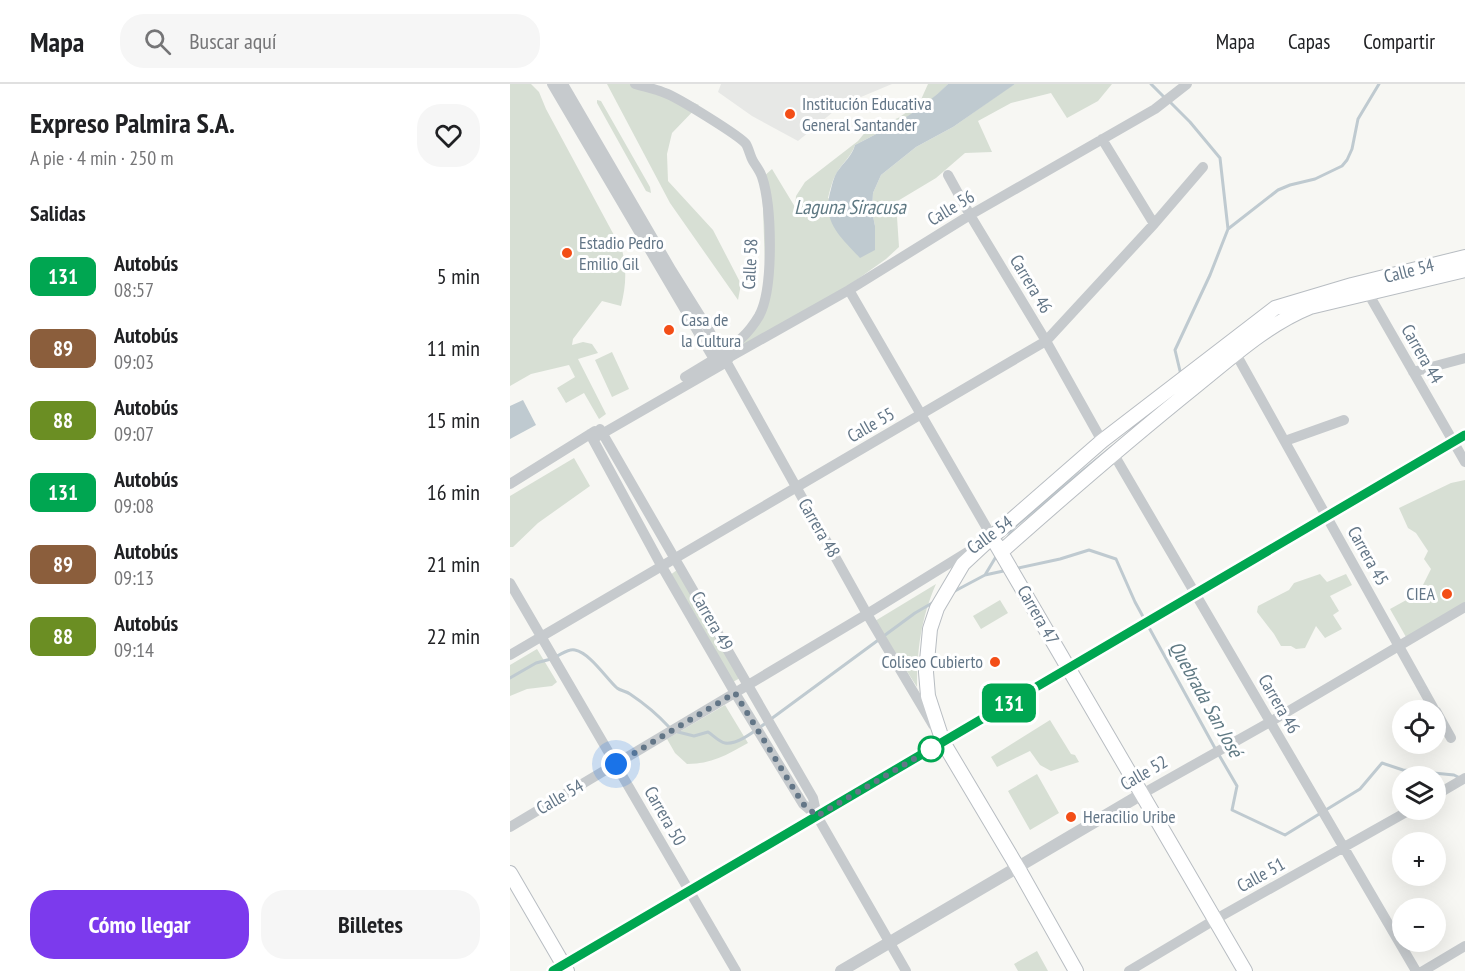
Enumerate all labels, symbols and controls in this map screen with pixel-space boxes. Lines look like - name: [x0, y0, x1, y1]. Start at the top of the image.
- search box: [120, 14, 540, 68]
- text: Mapa: [30, 23, 84, 60]
- icon: search: [141, 25, 174, 58]
- text: Buscar aquí: [189, 27, 277, 55]
- text: Mapa: [1216, 28, 1255, 55]
- text: Capas: [1288, 28, 1330, 55]
- text: Compartir: [1363, 28, 1435, 55]
- place label: Institución Educativa General Santander: [802, 92, 932, 136]
- text: Expreso Palmira S.A.: [30, 104, 235, 141]
- button: heart: [417, 104, 480, 167]
- marker: Institución Educativa General Santander: [783, 107, 797, 121]
- text: A pie · 4 min · 250 m: [30, 145, 173, 171]
- street label: Calle 56: [923, 185, 979, 231]
- water label: Laguna Siracusa: [794, 194, 907, 220]
- text: Salidas: [30, 199, 86, 227]
- place label: Estadio Pedro Emilio Gil: [579, 231, 664, 275]
- street label: Calle 58: [737, 238, 762, 290]
- marker: Estadio Pedro Emilio Gil: [560, 246, 574, 260]
- text: Autobús: [114, 249, 178, 277]
- street label: Carrera 46: [1005, 250, 1058, 317]
- street label: Calle 54: [1381, 253, 1436, 288]
- text: 5 min: [437, 262, 480, 290]
- text: 131: [48, 263, 78, 290]
- text: 08:57: [114, 277, 154, 303]
- place label: Casa de la Cultura: [681, 308, 741, 352]
- street label: Carrera 44: [1396, 320, 1449, 387]
- text: Autobús: [114, 321, 178, 349]
- marker: Casa de la Cultura: [662, 323, 676, 337]
- text: 11 min: [427, 334, 480, 362]
- text: 89: [53, 335, 73, 362]
- text: 09:03: [114, 349, 154, 375]
- text: Autobús: [114, 393, 178, 421]
- street label: Calle 55: [843, 402, 899, 447]
- text: 15 min: [427, 406, 480, 434]
- text: 88: [53, 407, 73, 434]
- text: 09:07: [114, 421, 154, 447]
- text: Autobús: [114, 465, 178, 493]
- text: 16 min: [427, 478, 480, 506]
- text: 131: [48, 479, 78, 506]
- text: 09:08: [114, 493, 154, 519]
- street label: Carrera 48: [793, 494, 846, 561]
- street label: Calle 54: [962, 510, 1017, 559]
- street label: Carrera 45: [1343, 522, 1394, 590]
- text: Autobús: [114, 537, 178, 565]
- text: 21 min: [427, 550, 480, 578]
- text: 89: [53, 551, 73, 578]
- text: 09:13: [114, 565, 154, 591]
- street label: Carrera 47: [1012, 581, 1065, 648]
- place label: CIEA: [1406, 582, 1435, 605]
- street label: Carrera 49: [686, 587, 739, 654]
- marker: CIEA: [1440, 587, 1454, 601]
- text: Autobús: [114, 609, 178, 637]
- text: 22 min: [427, 622, 480, 650]
- text: 88: [53, 623, 73, 650]
- water label: Quebrada San José: [1163, 636, 1249, 763]
- text: 09:14: [114, 637, 154, 663]
- place label: Coliseo Cubierto: [881, 650, 983, 673]
- marker: Coliseo Cubierto: [988, 655, 1002, 669]
- street label: Carrera 46: [1253, 670, 1306, 737]
- line badge: 131: [974, 684, 1044, 722]
- text: 131: [994, 690, 1024, 717]
- map controls: [1392, 700, 1446, 952]
- button: locate: [1392, 700, 1446, 754]
- unlabelled marker: [918, 736, 944, 762]
- your location: [601, 749, 631, 779]
- street label: Calle 52: [1116, 750, 1172, 795]
- button: layers: [1392, 766, 1446, 820]
- street label: Calle 54: [532, 774, 588, 819]
- street label: Carrera 50: [639, 782, 692, 849]
- place label: Heracilio Uribe: [1083, 805, 1176, 828]
- marker: Heracilio Uribe: [1064, 810, 1078, 824]
- button: +: [1392, 832, 1446, 886]
- street label: Calle 51: [1233, 852, 1289, 897]
- button: Cómo llegar: [30, 890, 249, 959]
- button: Billetes: [261, 890, 480, 959]
- button: −: [1392, 898, 1446, 952]

